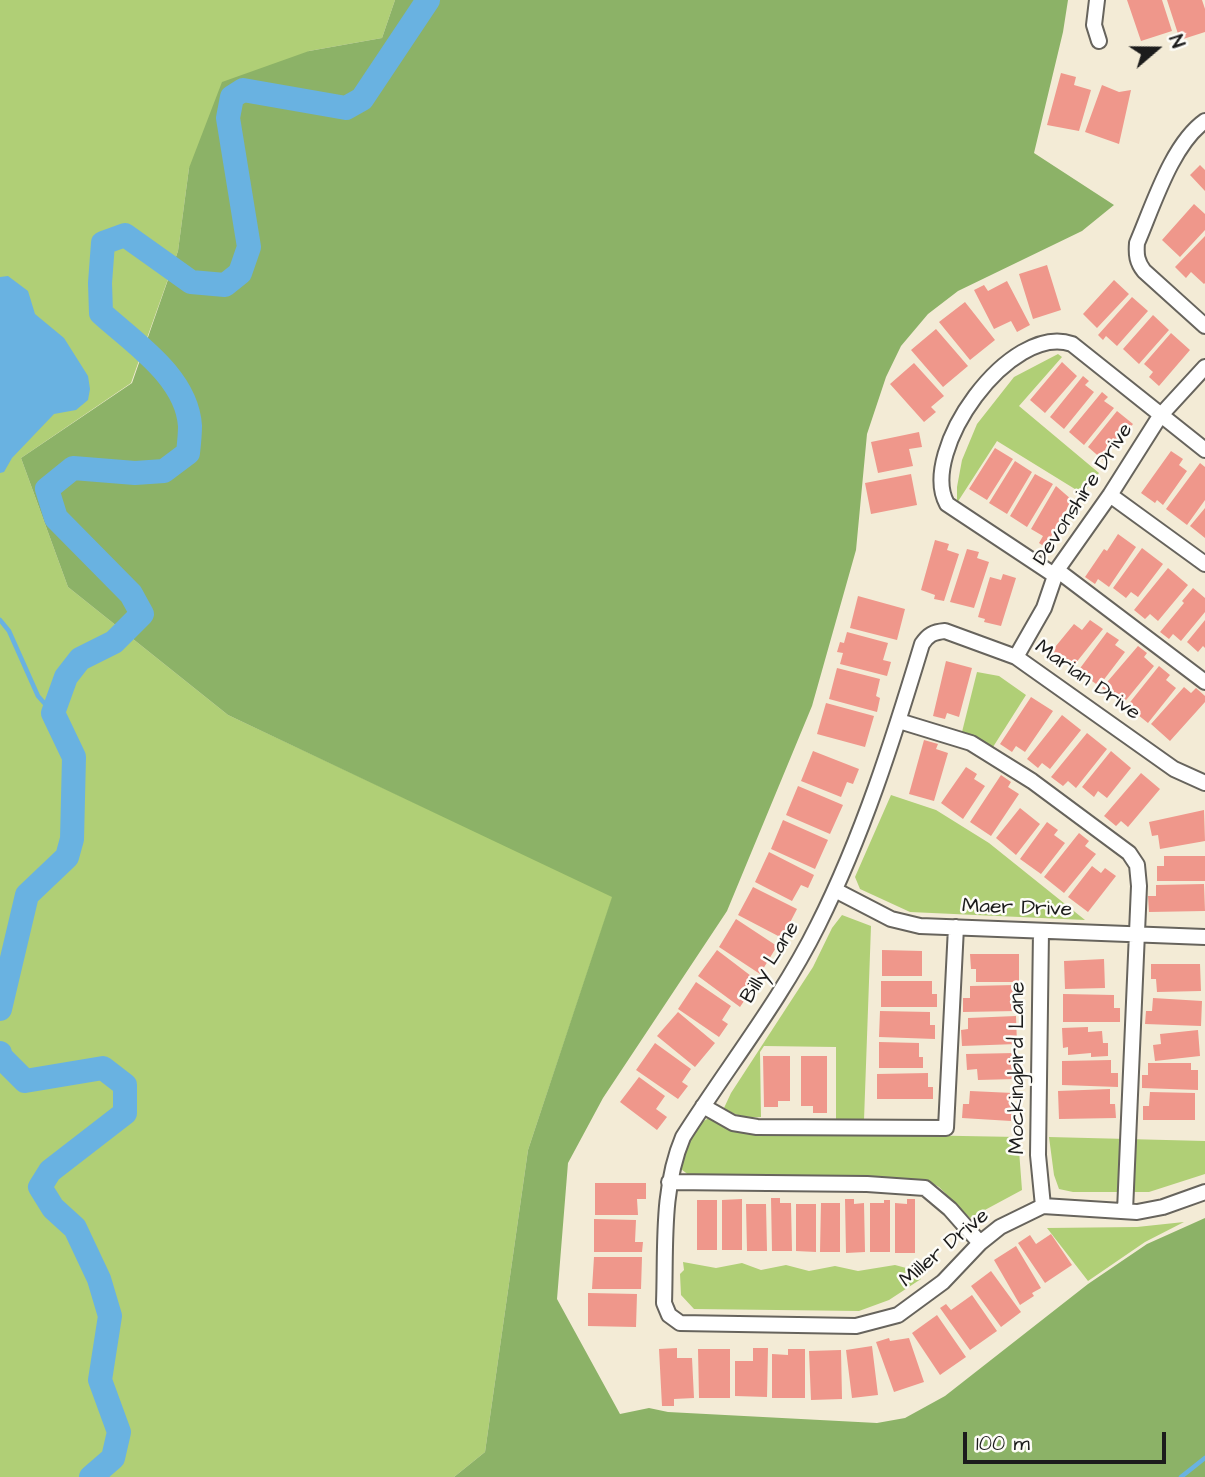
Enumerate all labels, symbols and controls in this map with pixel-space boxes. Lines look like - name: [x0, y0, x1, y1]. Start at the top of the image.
- north arrow: [1121, 14, 1191, 84]
- text: N: [1161, 31, 1191, 52]
- street label: Devonshire Drive: [1029, 419, 1139, 571]
- street label: Marian Drive: [1029, 635, 1145, 727]
- street label: Maer Drive: [962, 894, 1072, 924]
- street label: Billy Lane: [736, 917, 806, 1009]
- street label: Mockingbird Lane: [1006, 982, 1032, 1154]
- street label: Miller Drive: [895, 1204, 995, 1294]
- scale bar: [967, 1418, 1170, 1462]
- text: 100 m: [976, 1429, 1030, 1458]

